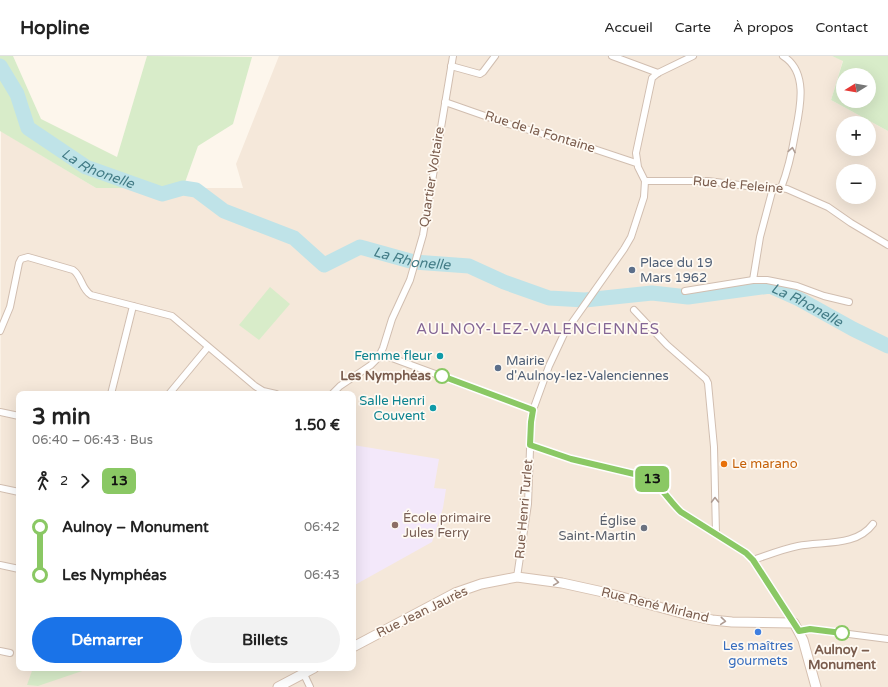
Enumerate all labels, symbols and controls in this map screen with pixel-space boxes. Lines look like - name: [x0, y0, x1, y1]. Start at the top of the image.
- text: Hopline: [20, 17, 89, 39]
- text: Accueil: [604, 19, 653, 36]
- text: Carte: [675, 19, 711, 36]
- text: À propos: [733, 19, 794, 36]
- text: Contact: [816, 19, 868, 36]
- north arrow: [836, 68, 876, 108]
- map controls: [836, 68, 876, 204]
- street label: Rue de la Fontaine: [483, 108, 597, 156]
- button: +: [836, 116, 876, 156]
- street label: Quartier Voltaire: [416, 126, 448, 228]
- water label: La Rhonelle: [59, 145, 138, 192]
- one-way arrow: [787, 147, 796, 153]
- button: −: [836, 164, 876, 204]
- street label: Rue de Feleine: [692, 173, 784, 197]
- water label: La Rhonelle: [372, 243, 452, 273]
- place label: Place du 19 Mars 1962: [640, 255, 713, 286]
- marker: Place du 19 Mars 1962: [627, 265, 637, 275]
- water label: La Rhonelle: [769, 279, 847, 331]
- district label: AULNOY-LEZ-VALENCIENNES: [416, 320, 660, 338]
- place label: Femme fleur: [354, 348, 432, 364]
- marker: Femme fleur: [435, 351, 445, 361]
- place label: Mairie d'Aulnoy-lez-Valenciennes: [506, 353, 669, 384]
- marker: Mairie d'Aulnoy-lez-Valenciennes: [493, 363, 503, 373]
- place label: Les Nymphéas: [340, 368, 431, 384]
- marker: Les Nymphéas: [434, 368, 450, 384]
- place label: Salle Henri Couvent: [359, 393, 425, 424]
- marker: Salle Henri Couvent: [428, 403, 438, 413]
- text: 3 min: [32, 404, 91, 430]
- text: 1.50 €: [294, 416, 340, 434]
- text: 06:40 – 06:43 · Bus: [32, 432, 153, 448]
- place label: Le marano: [732, 456, 798, 472]
- street label: Rue Henri Turlet: [512, 458, 536, 560]
- marker: Le marano: [719, 459, 729, 469]
- line badge: 13: [634, 466, 670, 492]
- icon: walk: [32, 470, 54, 492]
- icon: forward: [74, 470, 96, 492]
- text: 13: [643, 470, 661, 487]
- text: 13: [110, 472, 128, 489]
- text: 2: [60, 473, 68, 489]
- one-way arrow: [711, 497, 719, 503]
- place label: École primaire Jules Ferry: [403, 510, 491, 541]
- place label: Église Saint-Martin: [558, 513, 636, 544]
- text: Aulnoy – Monument: [62, 518, 209, 536]
- text: 06:42: [304, 519, 340, 535]
- marker: École primaire Jules Ferry: [390, 520, 400, 530]
- marker: Église Saint-Martin: [639, 523, 649, 533]
- text: Les Nymphéas: [62, 566, 167, 584]
- text: 06:43: [304, 567, 340, 583]
- one-way arrow: [553, 577, 559, 586]
- street label: Rue Jean Jaurès: [374, 583, 470, 641]
- street label: Rue René Mirland: [599, 584, 711, 626]
- one-way arrow: [720, 616, 726, 625]
- button: Démarrer: [32, 617, 182, 663]
- button: Billets: [190, 617, 340, 663]
- marker: Aulnoy – Monument: [834, 625, 850, 641]
- marker: Les maîtres gourmets: [753, 627, 763, 637]
- place label: Les maîtres gourmets: [723, 638, 793, 669]
- place label: Aulnoy – Monument: [808, 642, 876, 673]

